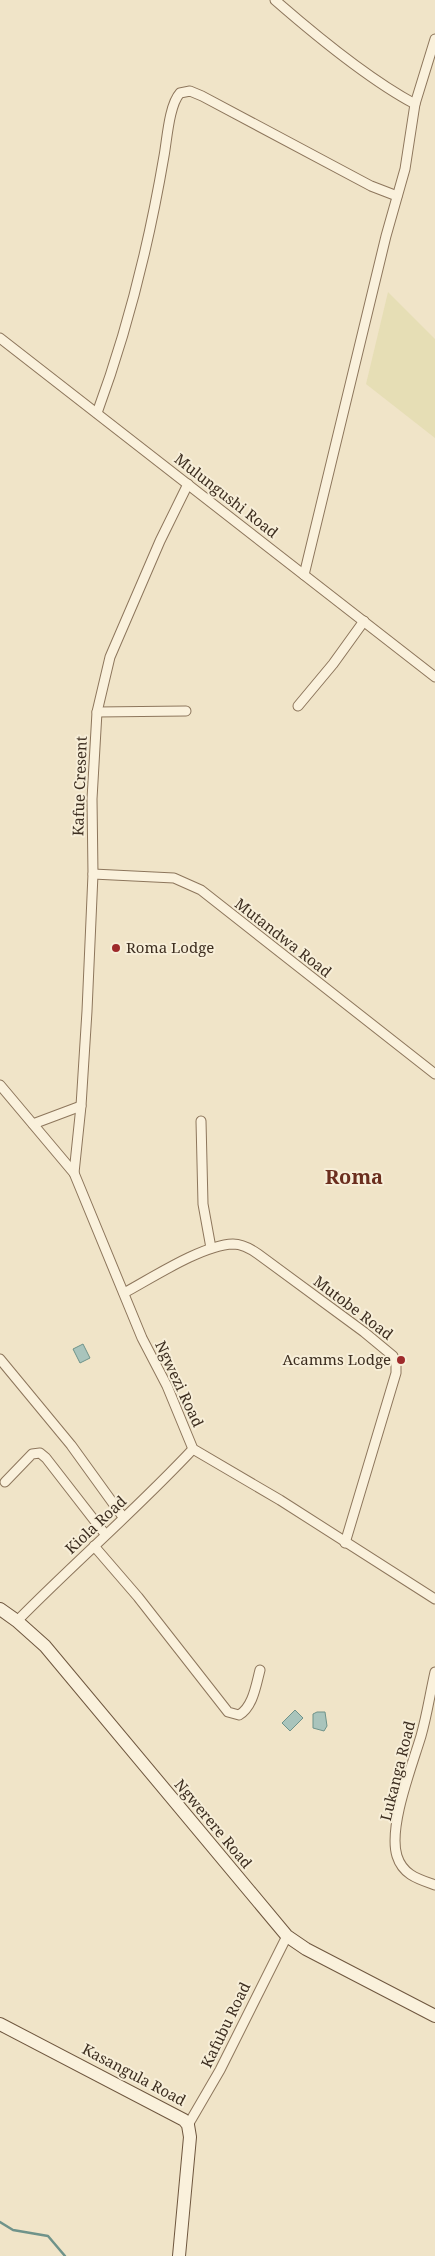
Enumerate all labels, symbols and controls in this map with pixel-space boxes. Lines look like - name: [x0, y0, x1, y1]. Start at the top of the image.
- street label: Mulungushi Road: [171, 448, 282, 542]
- street label: Kafue Cresent: [67, 736, 91, 836]
- street label: Mutandwa Road: [231, 893, 336, 981]
- place label: Roma Lodge: [126, 937, 214, 957]
- marker: Roma Lodge: [110, 942, 122, 954]
- district label: Roma: [325, 1163, 383, 1190]
- street label: Mutobe Road: [310, 1271, 397, 1344]
- street label: Ngwezi Road: [151, 1337, 209, 1430]
- place label: Acamms Lodge: [283, 1349, 391, 1369]
- marker: Acamms Lodge: [395, 1354, 407, 1366]
- street label: Kiola Road: [60, 1491, 130, 1558]
- street label: Lukanga Road: [375, 1719, 419, 1823]
- street label: Ngwerere Road: [171, 1775, 257, 1872]
- street label: Kafubu Road: [196, 1978, 254, 2071]
- street label: Kasangula Road: [79, 2038, 190, 2110]

